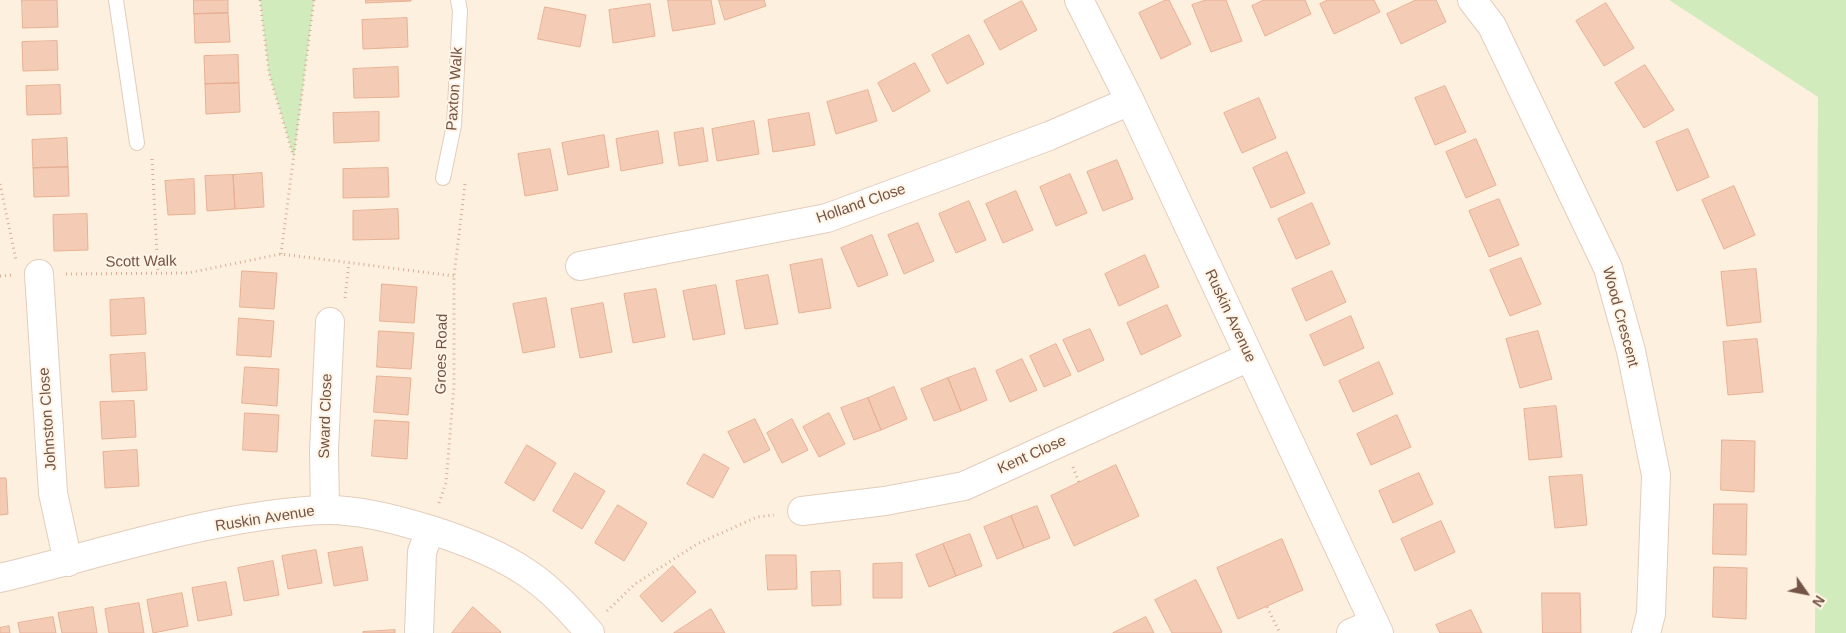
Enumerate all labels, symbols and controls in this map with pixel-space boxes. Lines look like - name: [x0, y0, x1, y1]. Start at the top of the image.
- street label: Paxton Walk: [443, 47, 467, 131]
- street label: Holland Close: [814, 180, 908, 228]
- street label: Scott Walk: [105, 252, 177, 272]
- street label: Wood Crescent: [1598, 265, 1642, 369]
- street label: Ruskin Avenue: [1201, 267, 1259, 365]
- street label: Groes Road: [432, 313, 452, 395]
- street label: Johnston Close: [35, 367, 61, 471]
- street label: Sward Close: [316, 373, 336, 459]
- street label: Kent Close: [995, 432, 1069, 478]
- street label: Ruskin Avenue: [214, 502, 316, 536]
- north arrow: [1781, 568, 1831, 618]
- text: N: [1809, 593, 1828, 610]

